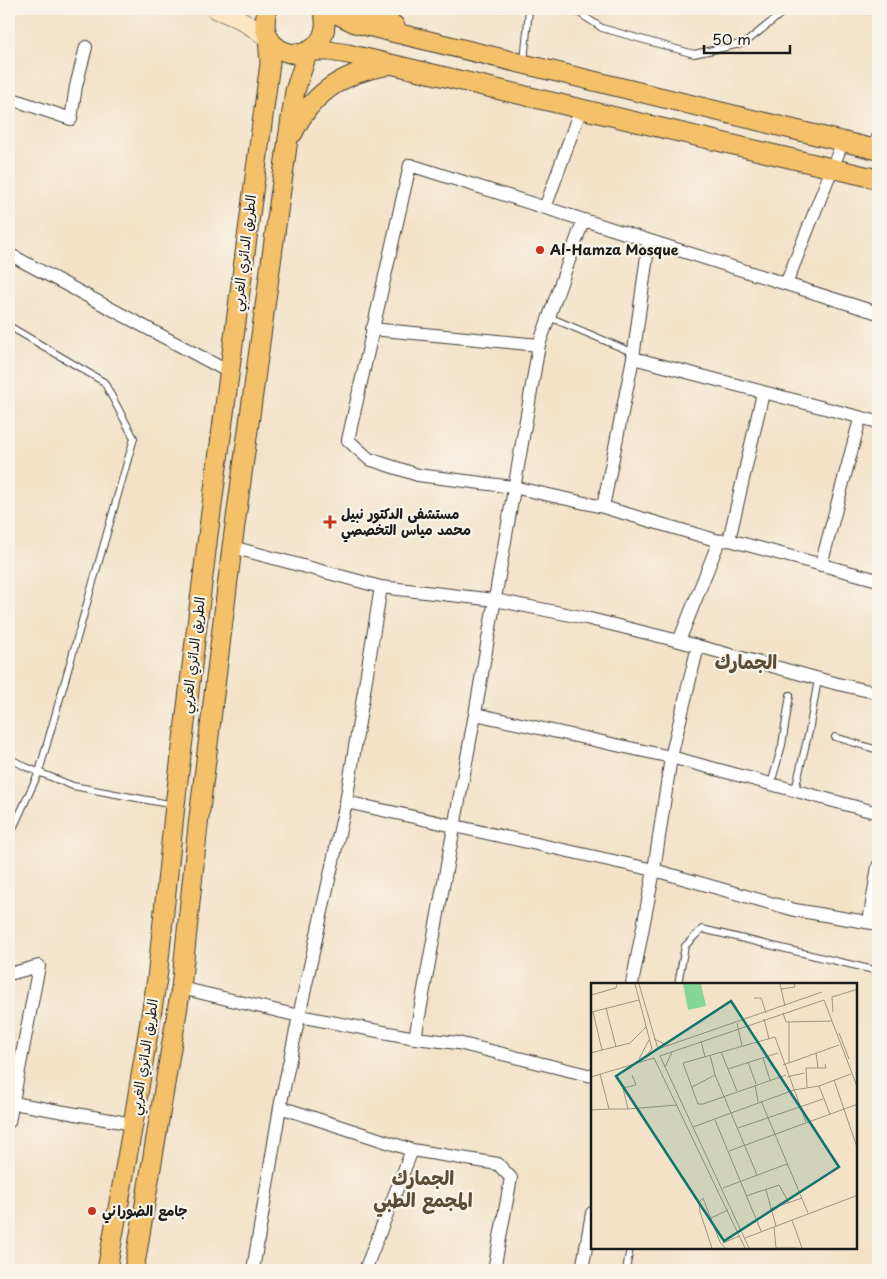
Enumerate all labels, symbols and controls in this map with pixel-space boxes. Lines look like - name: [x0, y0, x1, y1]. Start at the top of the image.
- scale bar: [704, 22, 791, 54]
- text: 50 m: [712, 27, 751, 50]
- street label: الطريق الدائري الغربي: [226, 193, 264, 313]
- place label: Al-Hamza Mosque: [550, 239, 679, 260]
- marker: Al-Hamza Mosque: [534, 244, 546, 256]
- place label: مستشفى الدكتور نبيل محمد مياس التخصصي: [341, 503, 471, 543]
- marker: مستشفى الدكتور نبيل محمد مياس التخصصي: [323, 515, 337, 529]
- street label: الطريق الدائري الغربي: [175, 595, 213, 715]
- district label: الجمارك: [715, 647, 777, 675]
- inset map: [591, 983, 857, 1249]
- street label: الطريق الدائري الغربي: [124, 997, 166, 1117]
- district label: الجمارك المجمع الطبي: [373, 1163, 473, 1217]
- place label: جامع الضوراني: [102, 1200, 188, 1224]
- marker: جامع الضوراني: [86, 1205, 98, 1217]

